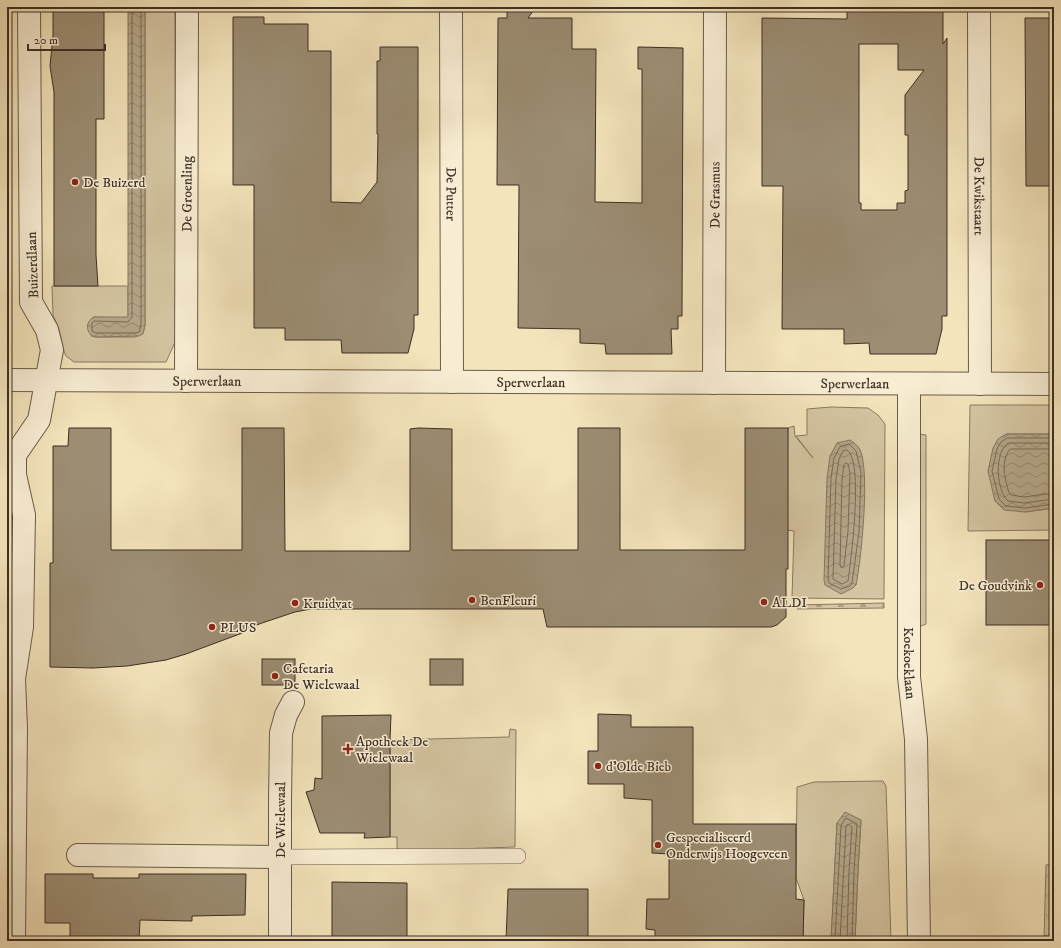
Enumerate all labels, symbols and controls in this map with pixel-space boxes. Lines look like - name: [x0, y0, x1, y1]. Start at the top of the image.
- scale bar: [28, 26, 105, 52]
- text: 20 m: [34, 33, 58, 48]
- street label: De Groenling: [178, 156, 197, 232]
- street label: De Kwikstaart: [969, 156, 988, 236]
- street label: De Grasmus: [706, 161, 725, 228]
- street label: De Putter: [441, 167, 460, 222]
- place label: De Buizerd: [83, 174, 145, 192]
- marker: De Buizerd: [70, 177, 80, 187]
- street label: Buizerdlaan: [23, 231, 43, 299]
- street label: Sperwerlaan: [173, 373, 242, 391]
- street label: Sperwerlaan: [497, 374, 566, 392]
- street label: Sperwerlaan: [821, 375, 890, 393]
- place label: De Goudvink: [958, 577, 1032, 595]
- marker: De Goudvink: [1035, 580, 1045, 590]
- place label: BenFleuri: [480, 592, 536, 610]
- place label: ALDI: [772, 594, 807, 612]
- place label: Kruidvat: [303, 595, 352, 613]
- marker: BenFleuri: [467, 595, 477, 605]
- marker: ALDI: [759, 597, 769, 607]
- marker: Kruidvat: [290, 598, 300, 608]
- place label: PLUS: [220, 619, 256, 637]
- marker: PLUS: [207, 622, 217, 632]
- street label: Koekoeklaan: [899, 627, 920, 701]
- place label: Cafetaria De Wielewaal: [283, 660, 360, 694]
- marker: Cafetaria De Wielewaal: [270, 671, 280, 681]
- place label: Apotheek De Wielewaal: [355, 733, 428, 767]
- marker: Apotheek De Wielewaal: [343, 744, 353, 754]
- place label: d'Olde Bieb: [606, 758, 672, 776]
- marker: d'Olde Bieb: [593, 761, 603, 771]
- street label: De Wielewaal: [272, 781, 290, 858]
- place label: Gespecialiseerd Onderwijs Hoogeveen: [666, 829, 788, 863]
- marker: Gespecialiseerd Onderwijs Hoogeveen: [653, 840, 663, 850]

